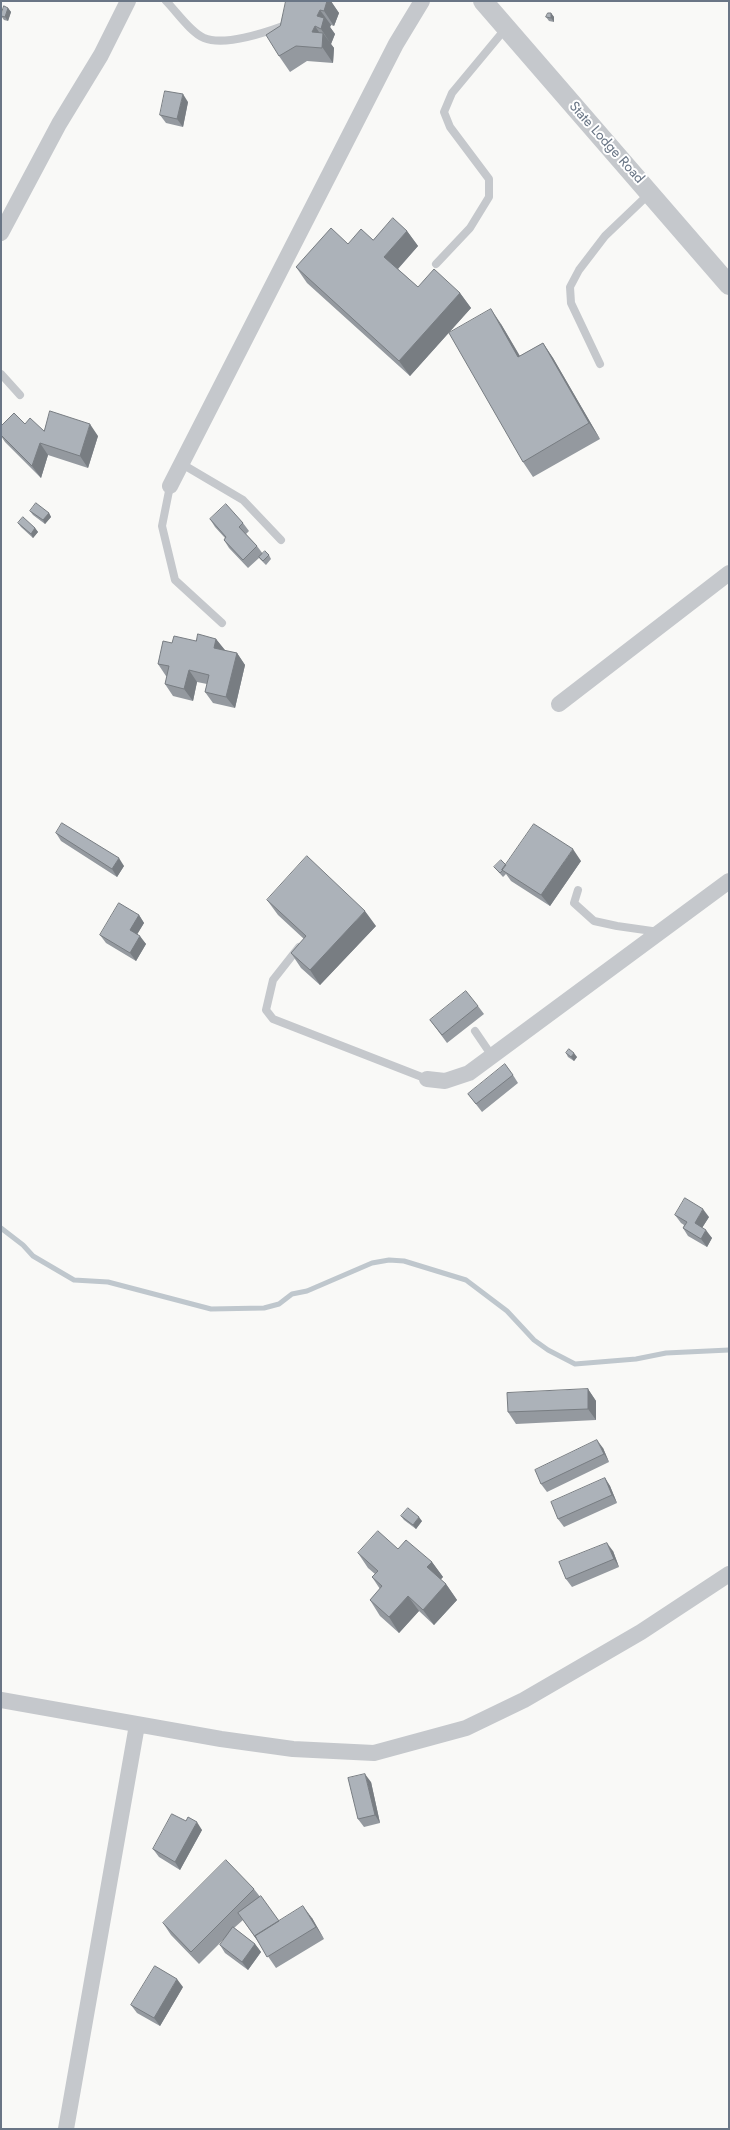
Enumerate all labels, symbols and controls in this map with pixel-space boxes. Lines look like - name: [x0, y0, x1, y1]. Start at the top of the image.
- street label: State Lodge Road: [565, 99, 647, 187]

